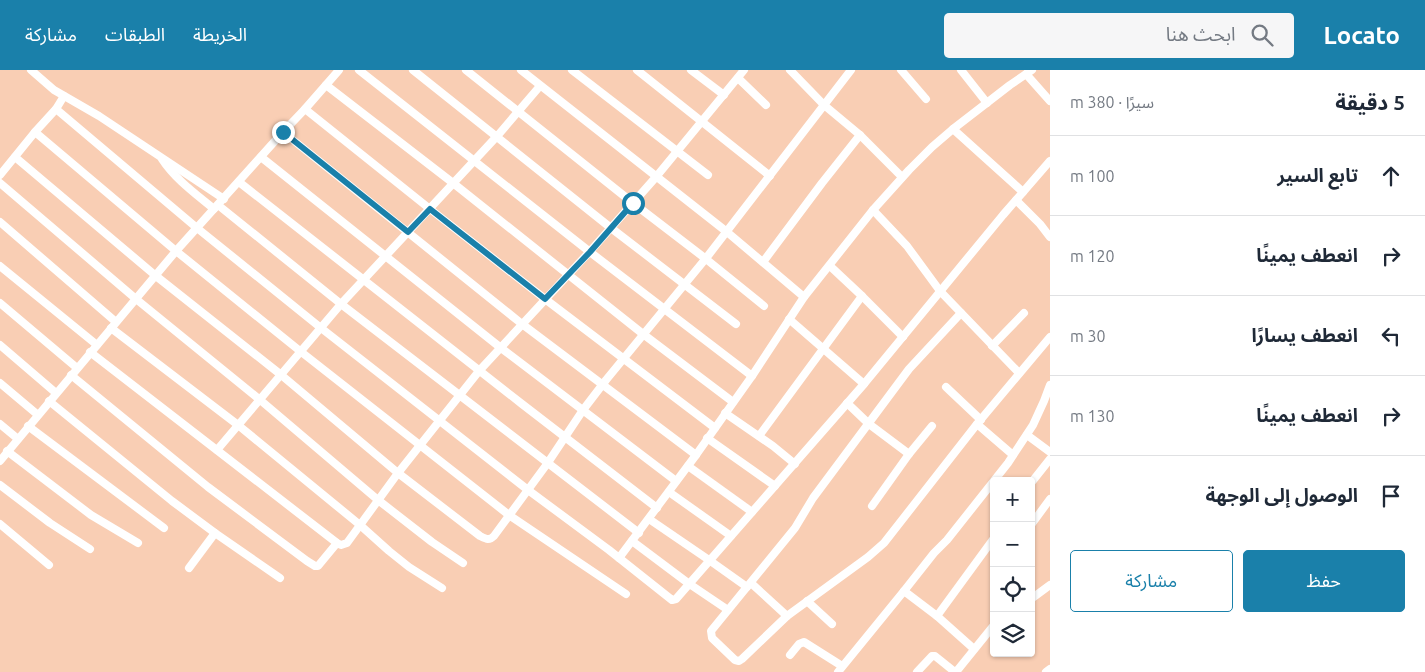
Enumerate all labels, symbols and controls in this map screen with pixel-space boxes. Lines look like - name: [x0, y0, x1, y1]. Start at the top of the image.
- search box: [944, 13, 1294, 58]
- icon: search: [1248, 21, 1276, 49]
- text: Locato: [1324, 22, 1400, 49]
- text: ابحث هنا: [1166, 23, 1236, 45]
- text: مشاركة: [25, 24, 77, 44]
- text: الطبقات: [105, 24, 165, 44]
- text: الخريطة: [193, 24, 247, 44]
- text: 5 دقيقة: [1335, 90, 1405, 114]
- text: سيرًا · 380 m: [1070, 93, 1154, 111]
- route end: [272, 121, 295, 144]
- icon: ahead: [1377, 162, 1405, 190]
- text: تابع السير: [1277, 164, 1358, 186]
- text: 100 m: [1070, 167, 1115, 185]
- route start: [622, 192, 645, 215]
- icon: right: [1377, 242, 1405, 270]
- text: انعطف يمينًا: [1256, 244, 1358, 266]
- text: 120 m: [1070, 247, 1115, 265]
- icon: left: [1377, 322, 1405, 350]
- text: انعطف يسارًا: [1251, 324, 1358, 346]
- text: 30 m: [1070, 327, 1106, 345]
- icon: right: [1377, 402, 1405, 430]
- text: انعطف يمينًا: [1256, 404, 1358, 426]
- text: 130 m: [1070, 407, 1115, 425]
- map controls: [990, 477, 1035, 657]
- button: +: [990, 477, 1035, 522]
- icon: arrive: [1377, 482, 1405, 510]
- text: الوصول إلى الوجهة: [1206, 484, 1358, 506]
- button: −: [990, 522, 1035, 567]
- button: مشاركة: [1070, 550, 1233, 612]
- button: حفظ: [1243, 550, 1405, 612]
- button: locate: [990, 567, 1035, 612]
- button: layers: [990, 612, 1035, 657]

